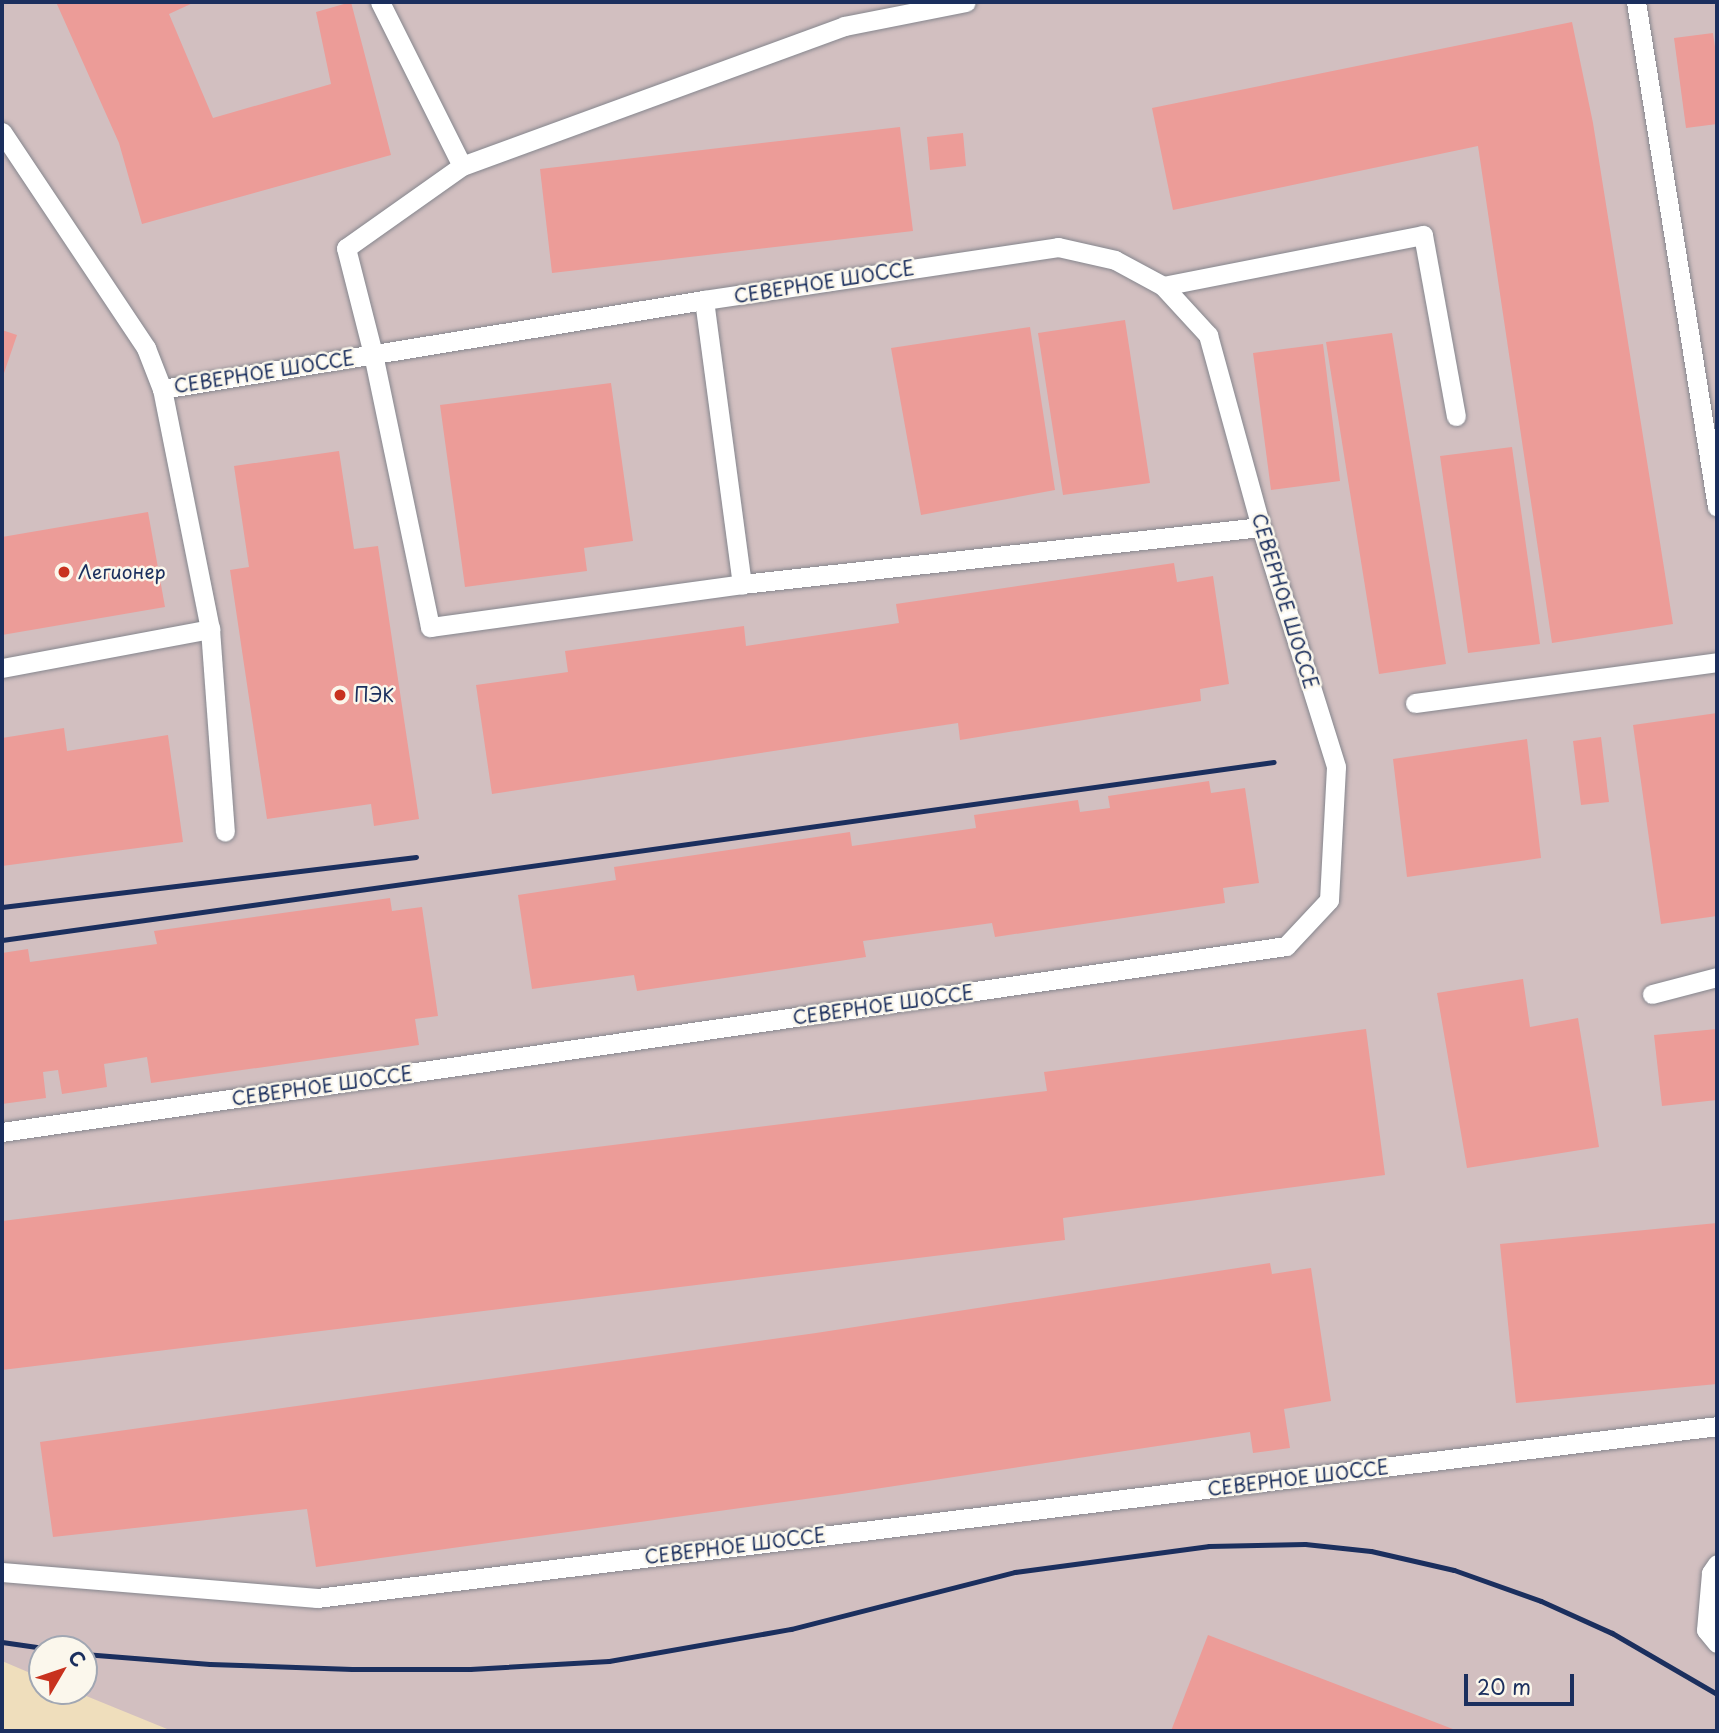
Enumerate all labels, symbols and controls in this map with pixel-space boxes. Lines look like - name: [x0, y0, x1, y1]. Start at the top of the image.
- street label: СЕВЕРНОЕ ШОССЕ: [731, 256, 917, 308]
- street label: СЕВЕРНОЕ ШОССЕ: [171, 346, 357, 398]
- street label: СЕВЕРНОЕ ШОССЕ: [1247, 509, 1323, 693]
- place label: Легионер: [78, 561, 166, 583]
- marker: Легионер: [56, 564, 72, 580]
- place label: ПЭК: [354, 684, 394, 706]
- marker: ПЭК: [332, 687, 348, 703]
- street label: СЕВЕРНОЕ ШОССЕ: [790, 981, 976, 1029]
- street label: СЕВЕРНОЕ ШОССЕ: [229, 1062, 415, 1110]
- street label: СЕВЕРНОЕ ШОССЕ: [1205, 1455, 1391, 1501]
- street label: СЕВЕРНОЕ ШОССЕ: [642, 1523, 828, 1569]
- north arrow: [28, 1635, 98, 1705]
- text: С: [62, 1644, 93, 1672]
- scale bar: [1467, 1660, 1577, 1704]
- text: 20 m: [1477, 1670, 1531, 1702]

